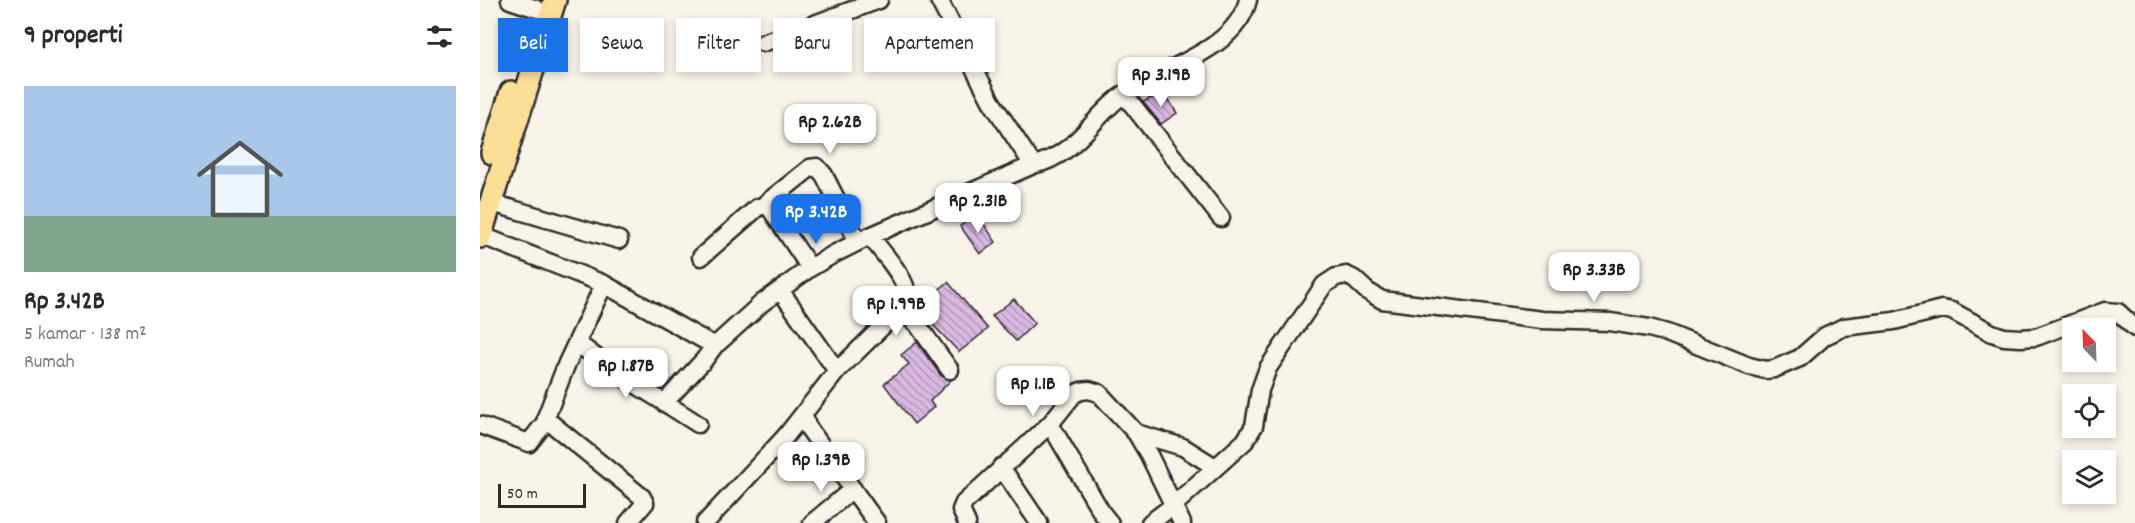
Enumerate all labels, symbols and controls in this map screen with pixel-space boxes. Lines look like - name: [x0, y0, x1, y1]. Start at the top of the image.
- text: 9 properti: [24, 18, 123, 55]
- chip: Beli: [498, 18, 568, 72]
- chip: Sewa: [580, 18, 664, 72]
- chip: Filter: [676, 18, 761, 72]
- chip: Baru: [773, 18, 852, 72]
- chip: Apartemen: [864, 18, 995, 72]
- icon: filters: [423, 20, 456, 53]
- pin: Rp 3.19B: [1099, 57, 1223, 108]
- text: Rp 3.19B: [1132, 62, 1190, 90]
- pin: Rp 2.62B: [768, 104, 892, 155]
- text: Rp 2.62B: [798, 109, 862, 137]
- icon: home: [186, 125, 294, 233]
- pin: Rp 2.31B: [916, 183, 1040, 234]
- text: Rp 2.31B: [949, 188, 1007, 216]
- pin: Rp 3.42B: [754, 194, 878, 245]
- text: Rp 3.42B: [785, 199, 847, 227]
- pin: Rp 3.33B: [1532, 252, 1656, 303]
- text: Rp 3.33B: [1563, 257, 1625, 285]
- text: Rp 3.42B: [24, 284, 105, 321]
- pin: Rp 1.99B: [834, 286, 958, 337]
- text: Rp 1.99B: [866, 291, 926, 319]
- north arrow: [2062, 318, 2116, 372]
- map controls: [2062, 318, 2116, 504]
- text: 5 kamar · 138 m²: [24, 321, 147, 349]
- pin: Rp 1.87B: [564, 348, 688, 399]
- text: Rumah: [24, 349, 75, 377]
- text: Rp 1.87B: [598, 353, 654, 381]
- pin: Rp 1.1B: [978, 366, 1088, 417]
- text: Rp 1.1B: [1010, 371, 1056, 399]
- button: locate: [2062, 384, 2116, 438]
- pin: Rp 1.39B: [759, 442, 883, 493]
- text: Rp 1.39B: [792, 447, 850, 475]
- button: layers: [2062, 450, 2116, 504]
- scale bar: [498, 481, 586, 508]
- text: 50 m: [507, 483, 538, 506]

